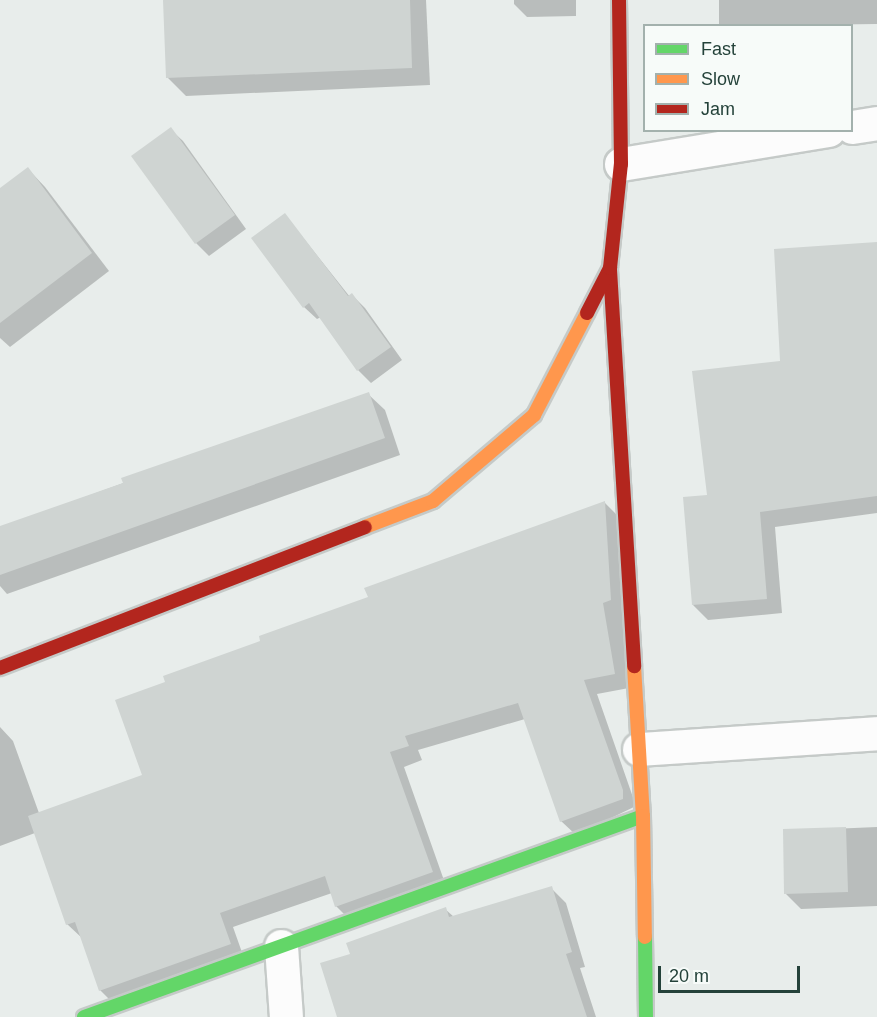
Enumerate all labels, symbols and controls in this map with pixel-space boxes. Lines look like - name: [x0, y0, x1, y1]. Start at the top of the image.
- legend: [643, 24, 853, 132]
- text: Fast: [701, 39, 736, 59]
- text: Slow: [701, 69, 740, 89]
- text: Jam: [701, 99, 735, 119]
- scale bar: [661, 954, 804, 992]
- text: 20 m: [669, 966, 709, 986]

